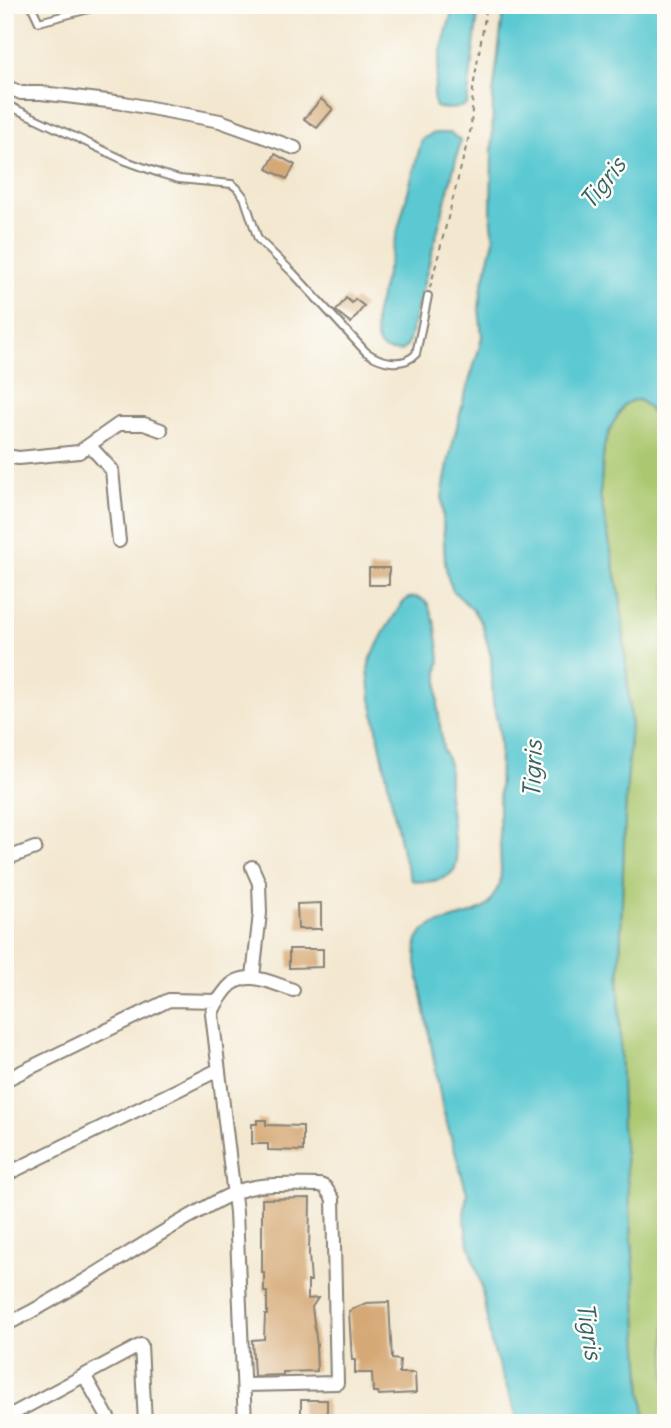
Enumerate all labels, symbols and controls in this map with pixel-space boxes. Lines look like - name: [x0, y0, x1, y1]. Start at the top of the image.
- water label: Tigris: [573, 150, 632, 214]
- water label: Tigris: [516, 739, 548, 798]
- water label: Tigris: [571, 1300, 609, 1363]

